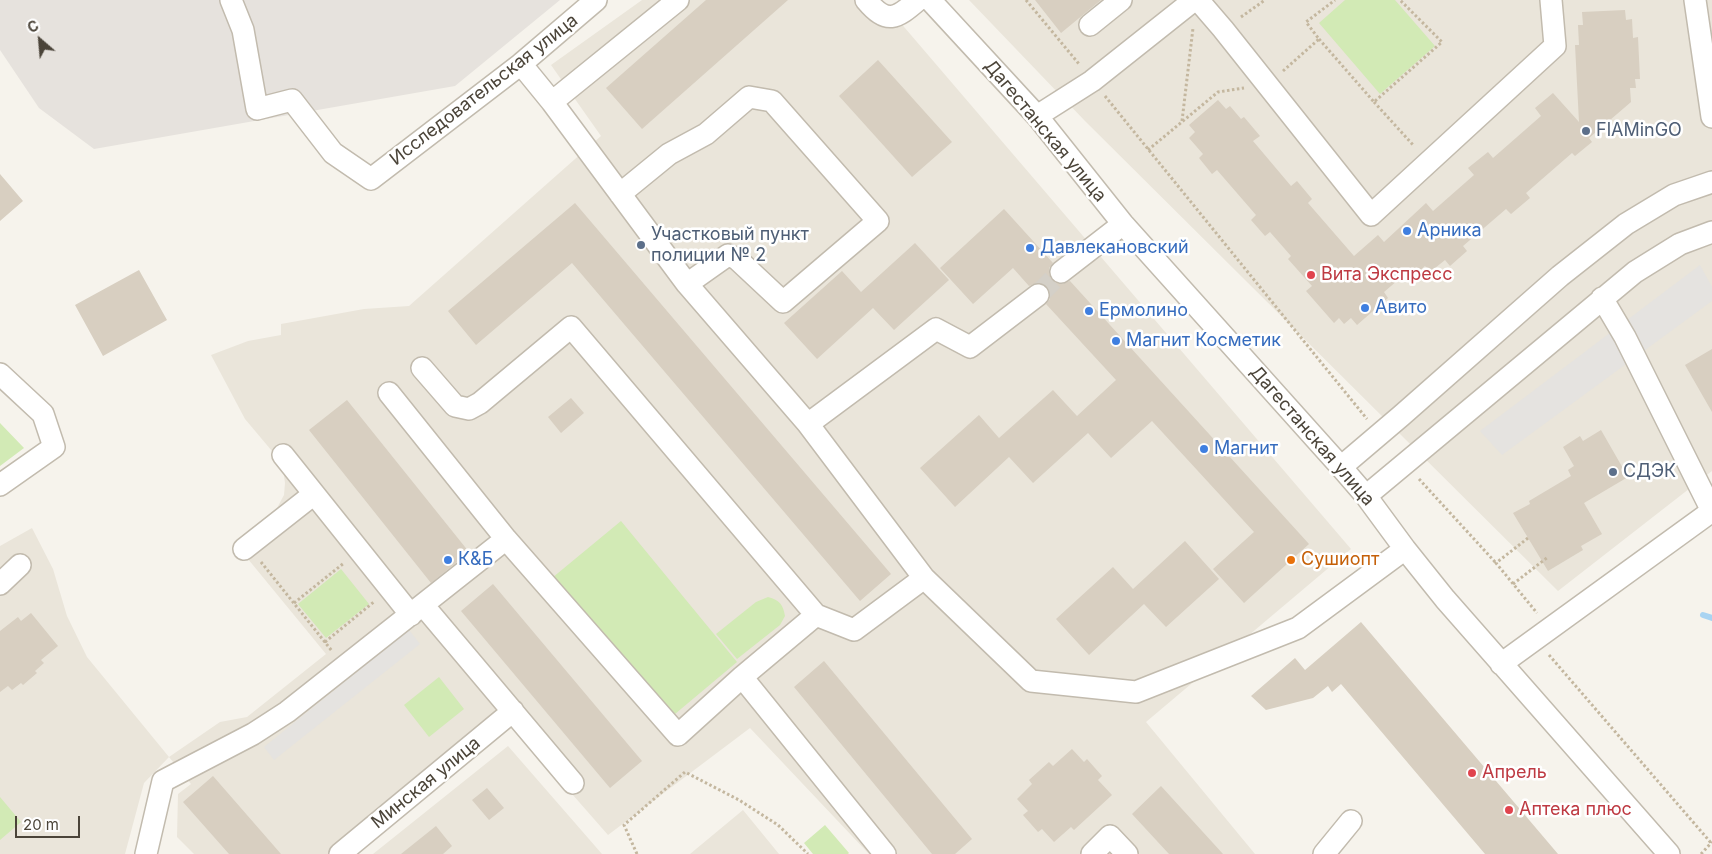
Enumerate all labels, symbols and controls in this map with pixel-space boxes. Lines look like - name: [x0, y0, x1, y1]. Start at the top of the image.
- street label: Исследовательская улица: [386, 10, 582, 170]
- north arrow: [15, 15, 65, 65]
- text: С: [24, 16, 41, 36]
- street label: Дагестанская улица: [979, 56, 1111, 206]
- place label: FlAMinGO: [1596, 120, 1682, 142]
- marker: FlAMinGO: [1580, 125, 1592, 137]
- place label: Арника: [1417, 220, 1482, 242]
- place label: Участковый пункт полиции № 2: [651, 224, 809, 266]
- marker: Арника: [1401, 225, 1413, 237]
- place label: Давлекановский: [1040, 237, 1189, 259]
- marker: Участковый пункт полиции № 2: [635, 239, 647, 251]
- marker: Давлекановский: [1024, 242, 1036, 254]
- place label: Вита Экспресс: [1321, 264, 1452, 286]
- marker: Вита Экспресс: [1305, 269, 1317, 281]
- place label: Авито: [1375, 297, 1427, 319]
- place label: Ермолино: [1099, 300, 1188, 322]
- marker: Авито: [1359, 302, 1371, 314]
- marker: Ермолино: [1083, 305, 1095, 317]
- place label: Магнит Косметик: [1126, 330, 1281, 352]
- marker: Магнит Косметик: [1110, 335, 1122, 347]
- street label: Дагестанская улица: [1245, 361, 1379, 511]
- place label: Магнит: [1214, 438, 1278, 460]
- marker: Магнит: [1198, 443, 1210, 455]
- place label: СДЭК: [1623, 461, 1676, 483]
- marker: СДЭК: [1607, 466, 1619, 478]
- place label: К&Б: [458, 549, 493, 571]
- place label: Сушиопт: [1301, 549, 1379, 571]
- marker: К&Б: [442, 554, 454, 566]
- marker: Сушиопт: [1285, 554, 1297, 566]
- street label: Минская улица: [367, 732, 485, 834]
- place label: Апрель: [1482, 762, 1547, 784]
- marker: Апрель: [1466, 767, 1478, 779]
- place label: Аптека плюс: [1519, 799, 1632, 821]
- marker: Аптека плюс: [1503, 804, 1515, 816]
- scale bar: [18, 806, 82, 838]
- text: 20 m: [23, 815, 59, 834]

